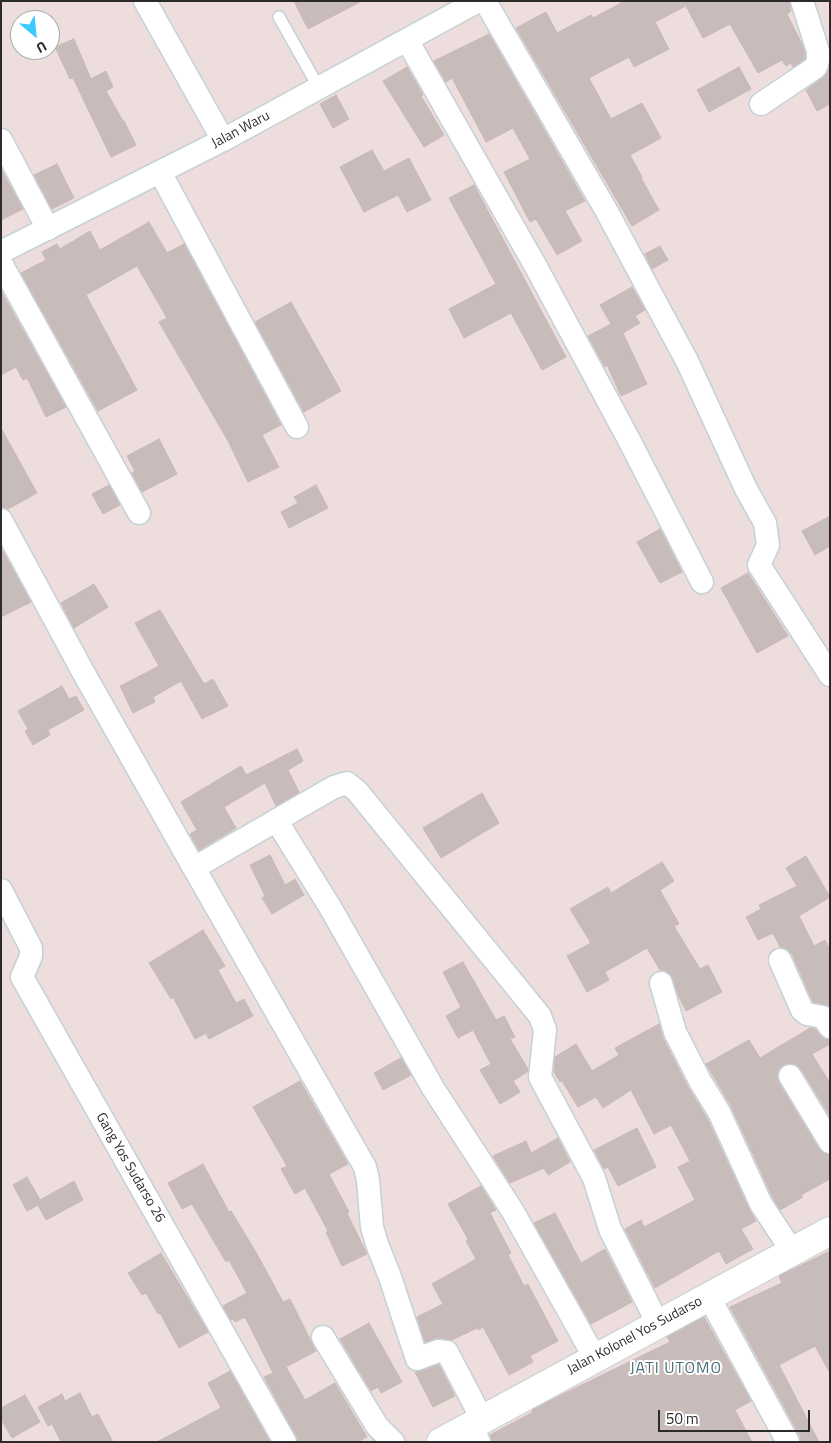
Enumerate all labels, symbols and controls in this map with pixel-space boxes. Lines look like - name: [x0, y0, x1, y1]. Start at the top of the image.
- north arrow: [10, 10, 60, 60]
- text: U: [33, 36, 51, 59]
- street label: Jalan Waru: [209, 108, 273, 152]
- street label: Gang Yos Sudarso 26: [92, 1110, 168, 1226]
- street label: Jalan Kolonel Yos Sudarso: [565, 1293, 705, 1379]
- district label: JATI UTOMO: [629, 1359, 723, 1379]
- scale bar: [661, 1400, 814, 1432]
- text: 50 m: [666, 1407, 699, 1430]

